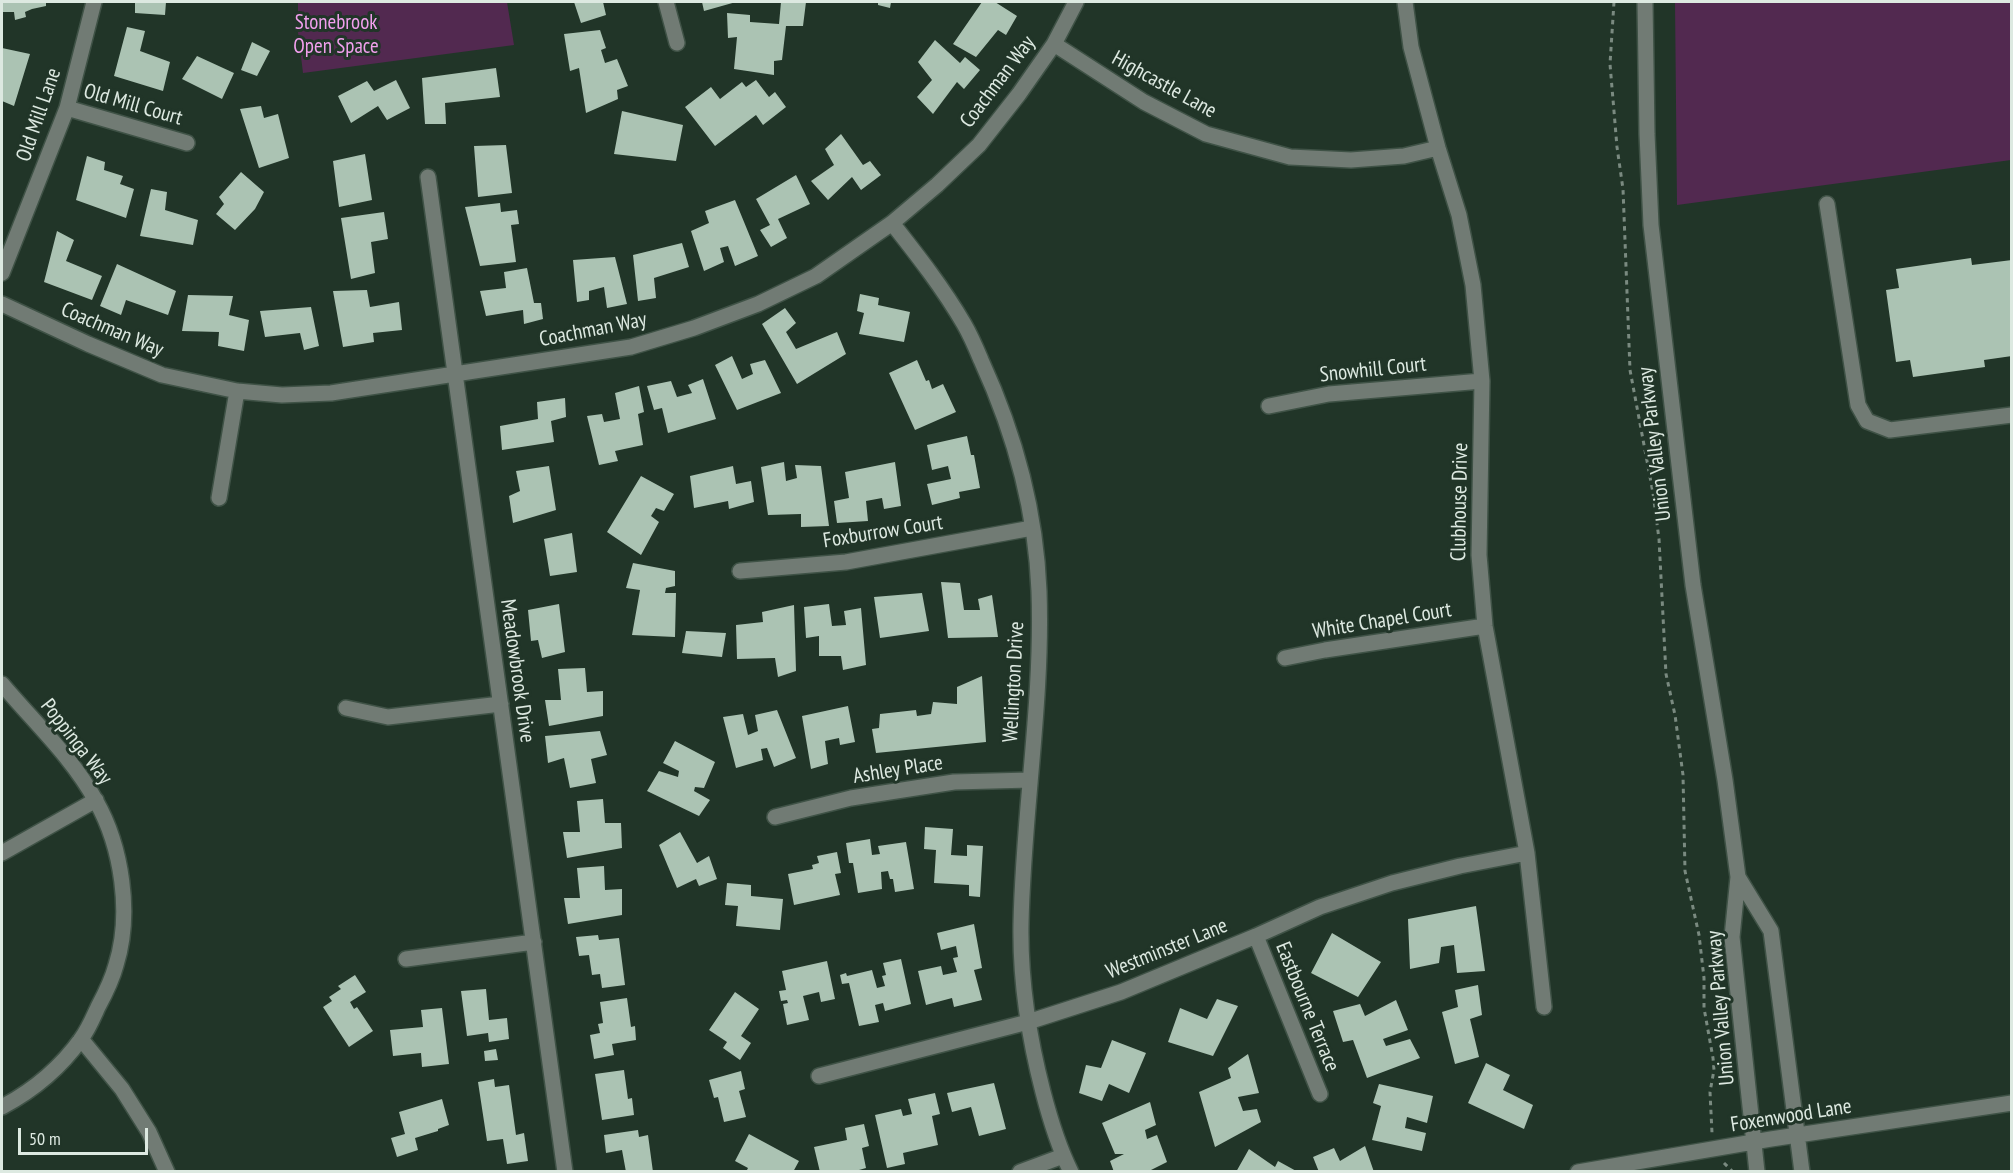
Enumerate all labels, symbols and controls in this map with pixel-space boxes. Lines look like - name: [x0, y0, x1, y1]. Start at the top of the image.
- park label: Stonebrook Open Space: [293, 10, 379, 60]
- street label: Coachman Way: [955, 31, 1041, 133]
- street label: Highcastle Lane: [1107, 46, 1221, 124]
- street label: Old Mill Lane: [11, 65, 67, 165]
- street label: Old Mill Court: [81, 79, 185, 131]
- street label: Coachman Way: [57, 297, 167, 363]
- street label: Coachman Way: [537, 307, 649, 353]
- street label: Snowhill Court: [1319, 352, 1427, 388]
- street label: Union Valley Parkway: [1633, 366, 1677, 522]
- street label: Clubhouse Drive: [1446, 443, 1474, 561]
- street label: Foxburrow Court: [821, 510, 945, 554]
- street label: Meadowbrook Drive: [494, 598, 540, 744]
- street label: White Chapel Court: [1311, 598, 1453, 644]
- street label: Wellington Drive: [998, 621, 1030, 743]
- street label: Poppinga Way: [35, 694, 117, 790]
- street label: Ashley Place: [851, 750, 945, 790]
- street label: Westminster Lane: [1103, 913, 1231, 985]
- street label: Union Valley Parkway: [1702, 930, 1740, 1086]
- street label: Eastbourne Terrace: [1270, 939, 1344, 1075]
- street label: Foxenwood Lane: [1729, 1094, 1853, 1138]
- scale bar: [21, 1116, 152, 1154]
- text: 50 m: [29, 1127, 61, 1150]

